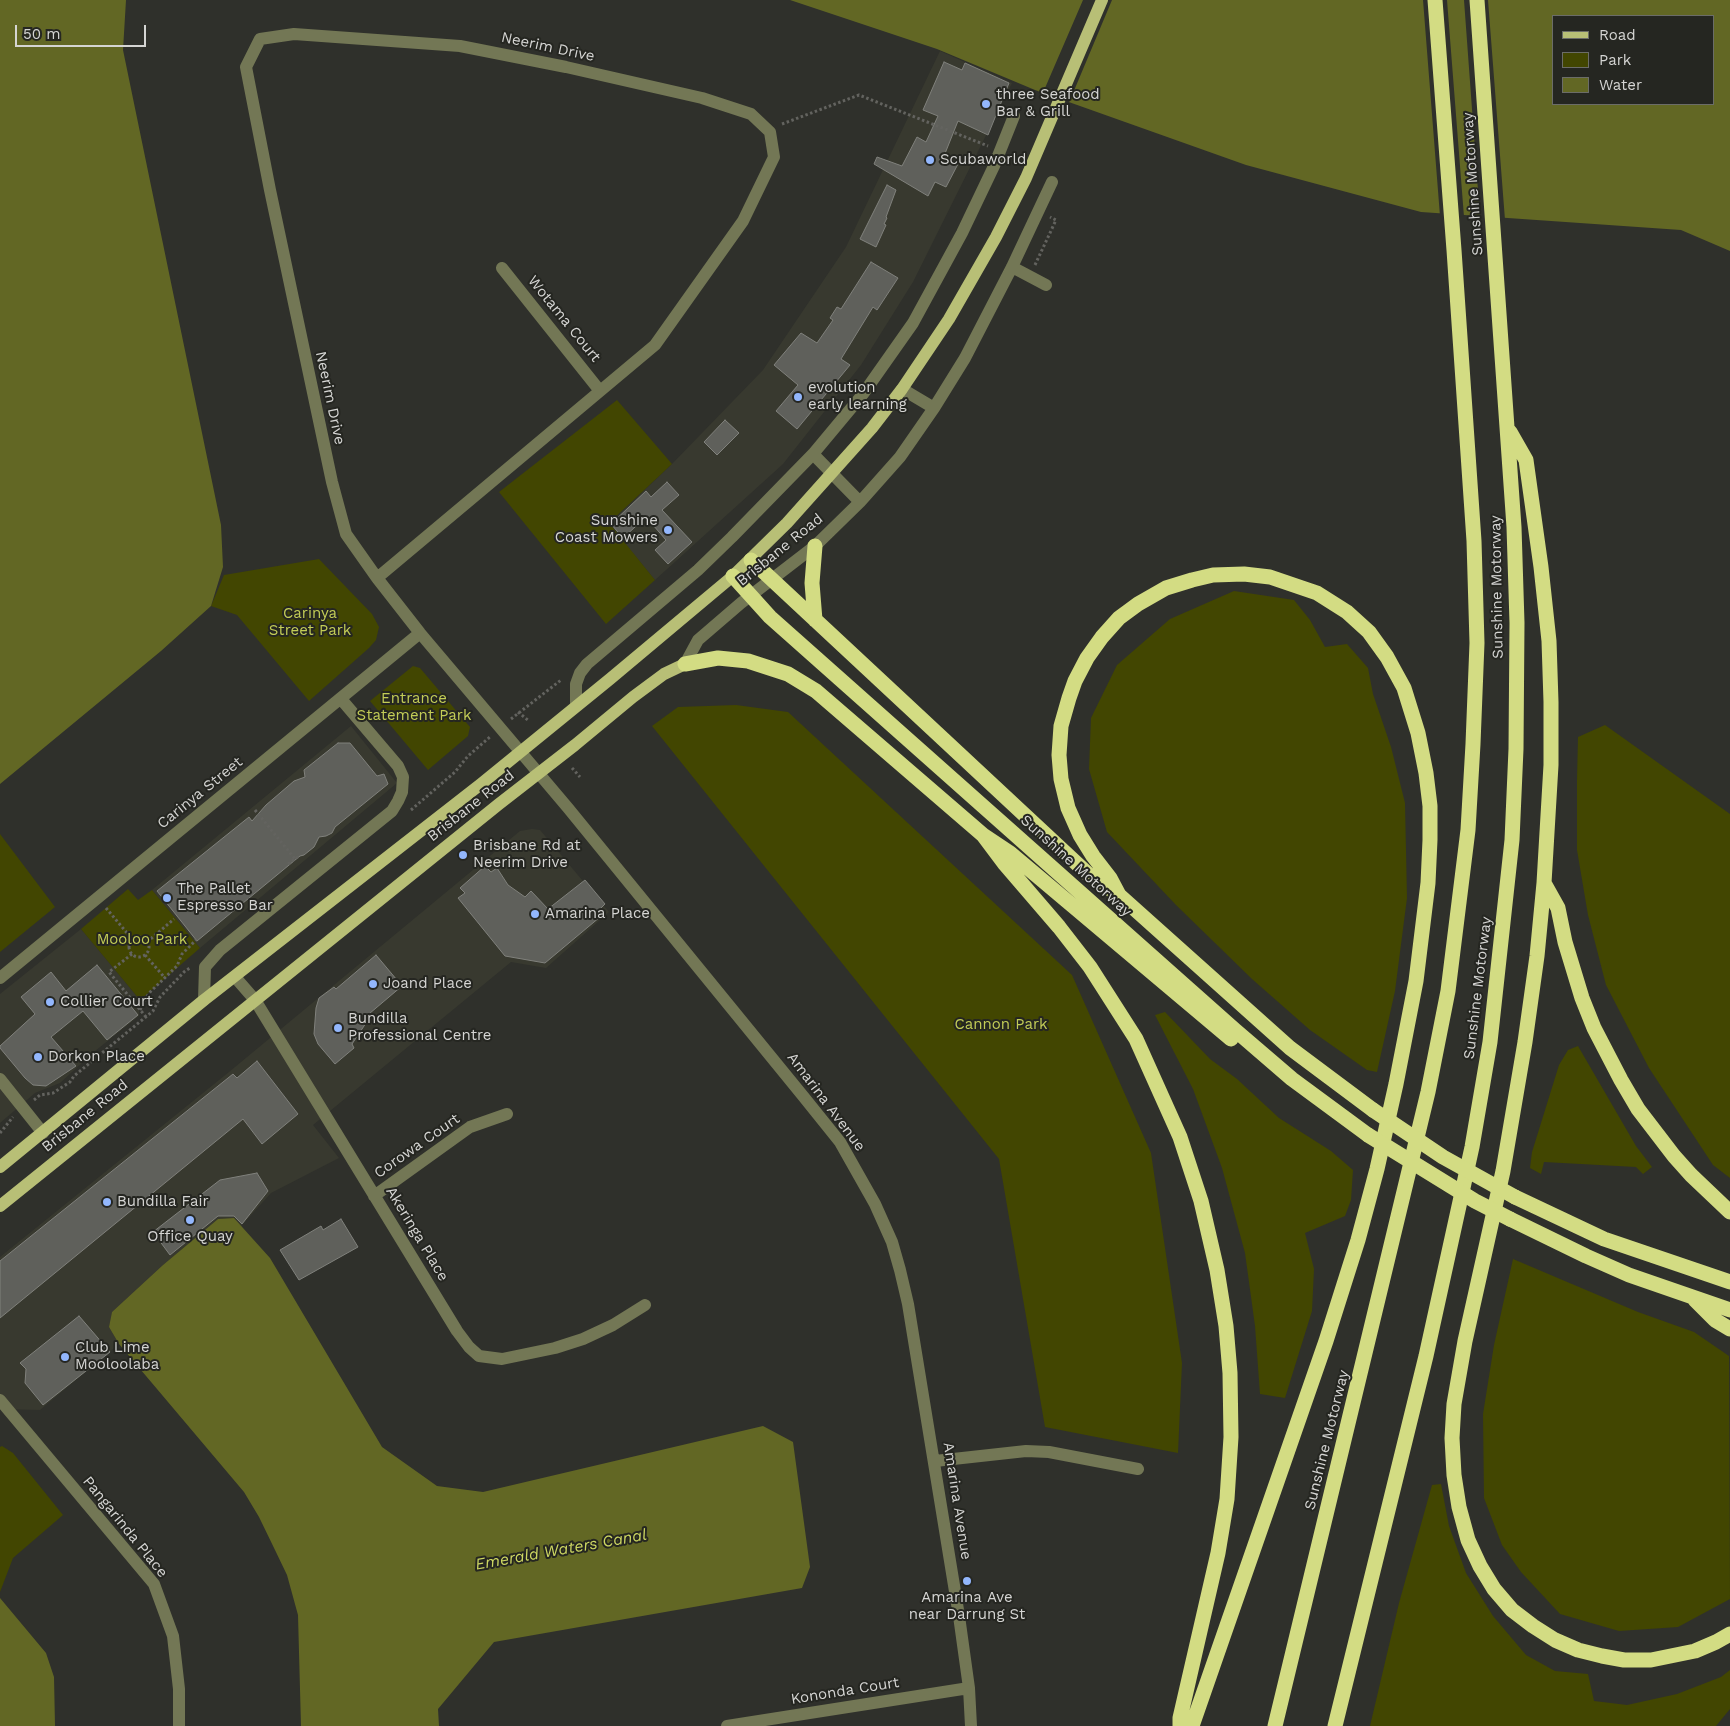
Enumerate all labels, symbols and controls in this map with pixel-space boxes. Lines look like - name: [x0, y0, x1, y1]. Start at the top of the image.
- scale bar: [18, 15, 149, 47]
- legend: [1552, 15, 1715, 105]
- text: 50 m: [23, 25, 60, 43]
- text: Road: [1599, 26, 1636, 44]
- street label: Neerim Drive: [500, 28, 596, 66]
- text: Park: [1599, 51, 1631, 69]
- text: Water: [1599, 76, 1642, 94]
- place label: three Seafood Bar & Grill: [996, 86, 1100, 121]
- marker: three Seafood Bar & Grill: [980, 98, 992, 110]
- street label: Sunshine Motorway: [1459, 112, 1487, 256]
- place label: Scubaworld: [940, 151, 1026, 169]
- marker: Scubaworld: [924, 154, 936, 166]
- street label: Wotama Court: [524, 272, 604, 366]
- street label: Neerim Drive: [311, 350, 349, 446]
- place label: evolution early learning: [808, 379, 907, 414]
- marker: evolution early learning: [792, 391, 804, 403]
- street label: Brisbane Road: [733, 510, 827, 590]
- place label: Sunshine Coast Mowers: [555, 512, 658, 547]
- street label: Sunshine Motorway: [1487, 515, 1507, 659]
- marker: Sunshine Coast Mowers: [662, 524, 674, 536]
- park label: Carinya Street Park: [269, 605, 351, 640]
- park label: Entrance Statement Park: [357, 690, 471, 725]
- street label: Carinya Street: [154, 753, 246, 833]
- street label: Brisbane Road: [424, 766, 518, 846]
- street label: Sunshine Motorway: [1017, 811, 1135, 921]
- place label: Brisbane Rd at Neerim Drive: [473, 837, 580, 872]
- marker: Brisbane Rd at Neerim Drive: [457, 849, 469, 861]
- place label: The Pallet Espresso Bar: [177, 880, 273, 915]
- marker: The Pallet Espresso Bar: [161, 892, 173, 904]
- place label: Amarina Place: [545, 905, 650, 923]
- marker: Amarina Place: [529, 908, 541, 920]
- street label: Sunshine Motorway: [1460, 916, 1496, 1060]
- park label: Mooloo Park: [97, 931, 187, 949]
- place label: Joand Place: [383, 975, 472, 993]
- marker: Joand Place: [367, 978, 379, 990]
- place label: Collier Court: [60, 993, 153, 1011]
- marker: Collier Court: [44, 996, 56, 1008]
- place label: Bundilla Professional Centre: [348, 1010, 491, 1045]
- park label: Cannon Park: [954, 1016, 1048, 1034]
- marker: Bundilla Professional Centre: [332, 1022, 344, 1034]
- place label: Dorkon Place: [48, 1048, 145, 1066]
- street label: Amarina Avenue: [783, 1049, 869, 1155]
- marker: Dorkon Place: [32, 1051, 44, 1063]
- street label: Brisbane Road: [38, 1076, 132, 1156]
- street label: Corowa Court: [371, 1110, 463, 1182]
- street label: Akeringa Place: [382, 1183, 452, 1285]
- place label: Bundilla Fair: [117, 1193, 208, 1211]
- marker: Bundilla Fair: [101, 1196, 113, 1208]
- marker: Office Quay: [184, 1214, 196, 1226]
- place label: Office Quay: [147, 1228, 233, 1246]
- place label: Club Lime Mooloolaba: [75, 1339, 159, 1374]
- marker: Club Lime Mooloolaba: [59, 1351, 71, 1363]
- street label: Sunshine Motorway: [1301, 1368, 1353, 1512]
- street label: Amarina Avenue: [939, 1441, 975, 1561]
- street label: Pangarinda Place: [79, 1473, 171, 1581]
- water label: Emerald Waters Canal: [474, 1525, 648, 1575]
- marker: Amarina Ave near Darrung St: [961, 1575, 973, 1587]
- place label: Amarina Ave near Darrung St: [909, 1589, 1025, 1624]
- street label: Kononda Court: [790, 1674, 900, 1708]

